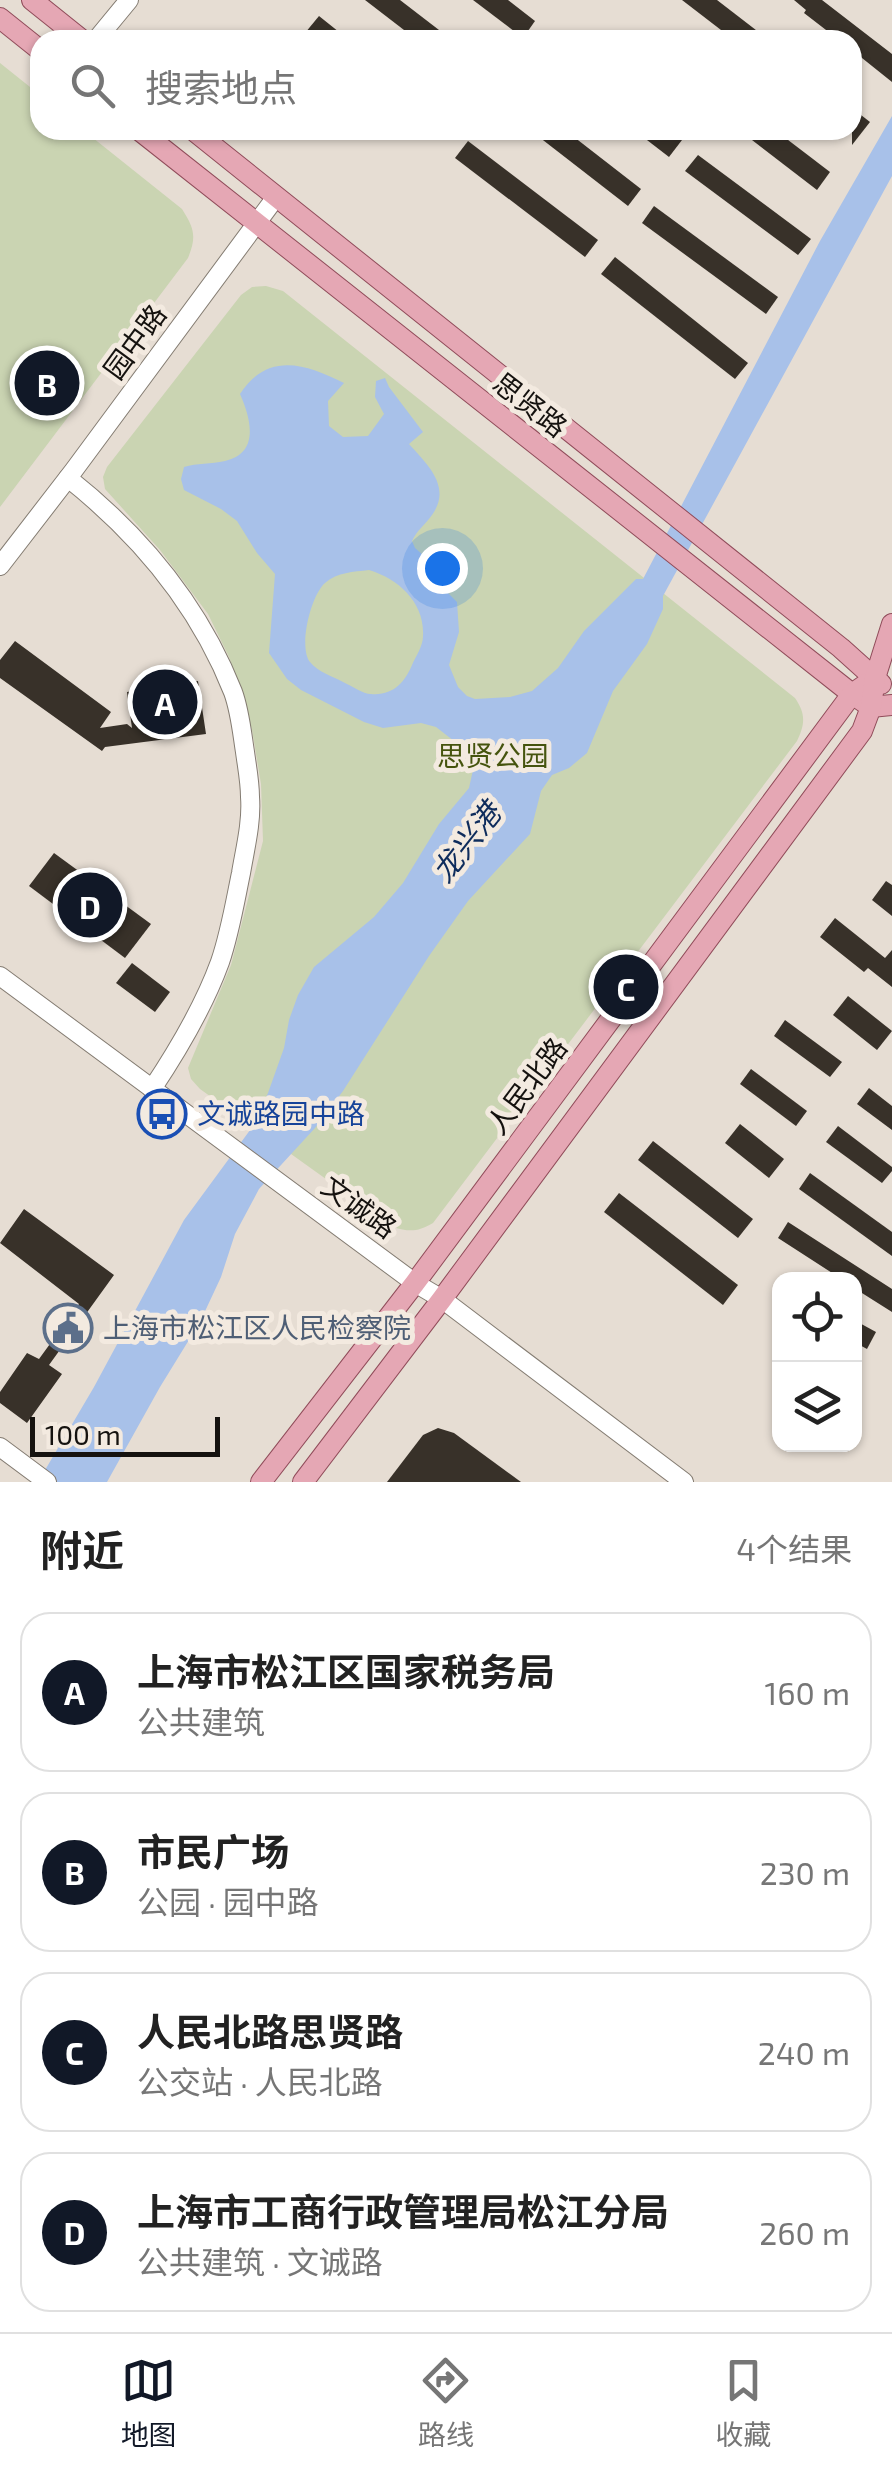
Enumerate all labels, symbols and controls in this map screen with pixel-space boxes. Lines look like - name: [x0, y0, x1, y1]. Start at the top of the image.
- search box: [30, 30, 862, 140]
- icon: search: [65, 58, 120, 113]
- text: 搜索地点: [145, 64, 297, 110]
- street label: 园中路: [96, 297, 173, 385]
- pin: B: [15, 346, 80, 420]
- street label: 思贤路: [487, 365, 574, 443]
- your location: [417, 543, 468, 594]
- pin: A: [132, 664, 198, 740]
- park label: 思贤公园: [437, 738, 549, 772]
- water label: 龙兴港: [424, 792, 510, 888]
- pin: D: [58, 868, 122, 942]
- pin: C: [594, 950, 658, 1024]
- street label: 人民北路: [479, 1030, 573, 1140]
- bus stop icon: 文诚路园中路: [136, 1088, 188, 1140]
- place label: 文诚路园中路: [197, 1096, 365, 1130]
- street label: 文诚路: [316, 1168, 404, 1245]
- map controls: [772, 1272, 862, 1452]
- button: locate: [772, 1272, 862, 1362]
- public building icon: 上海市松江区人民检察院: [42, 1302, 94, 1354]
- place label: 上海市松江区人民检察院: [103, 1310, 411, 1344]
- button: layers: [772, 1362, 862, 1452]
- scale bar: [30, 1412, 220, 1456]
- text: 100 m: [45, 1417, 121, 1451]
- text: 附近: [40, 1524, 124, 1574]
- text: 4个结果: [736, 1529, 852, 1567]
- text: 上海市松江区国家税务局: [137, 1648, 555, 1694]
- text: A: [64, 1673, 85, 1711]
- text: 160 m: [764, 1673, 850, 1711]
- text: 公共建筑: [137, 1702, 265, 1740]
- text: 市民广场: [137, 1828, 289, 1874]
- text: B: [64, 1853, 85, 1891]
- text: 230 m: [760, 1853, 850, 1891]
- text: 公园 · 园中路: [137, 1882, 319, 1920]
- text: 人民北路思贤路: [137, 2008, 403, 2054]
- text: C: [65, 2033, 84, 2071]
- text: 240 m: [758, 2033, 850, 2071]
- text: 公交站 · 人民北路: [137, 2062, 383, 2100]
- text: 上海市工商行政管理局松江分局: [137, 2188, 669, 2234]
- text: D: [64, 2213, 85, 2251]
- text: 260 m: [759, 2213, 850, 2251]
- text: 公共建筑 · 文诚路: [137, 2242, 383, 2280]
- tab: 地图: [121, 2353, 177, 2453]
- tab: 路线: [418, 2353, 474, 2453]
- tab: 收藏: [715, 2353, 771, 2453]

